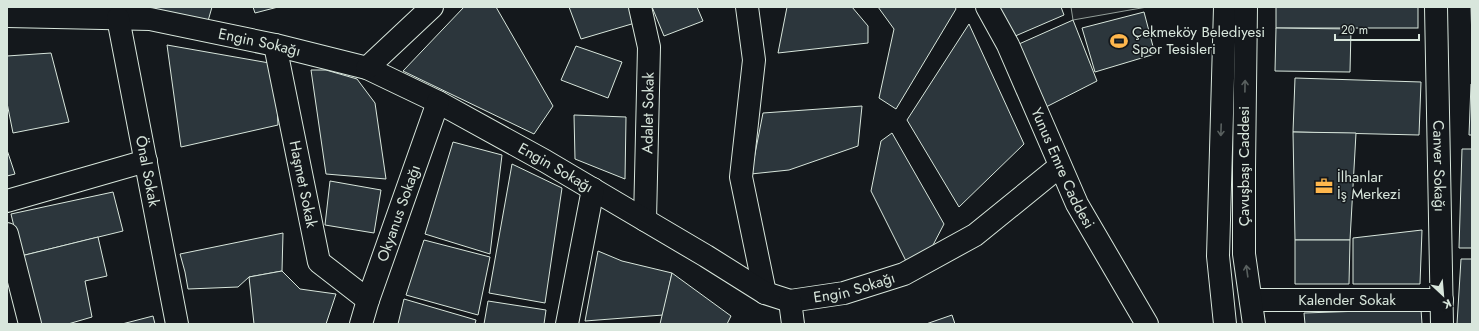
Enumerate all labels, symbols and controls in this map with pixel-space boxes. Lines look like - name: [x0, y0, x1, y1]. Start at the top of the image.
- scale bar: [1335, 16, 1419, 42]
- place label: Çekmeköy Belediyesi Spor Tesisleri: [1132, 21, 1265, 60]
- text: 20 m: [1341, 21, 1368, 39]
- street label: Engin Sokağı: [216, 23, 303, 62]
- sports icon: Çekmeköy Belediyesi Spor Tesisleri: [1109, 31, 1129, 51]
- street label: Adalet Sokak: [636, 72, 660, 154]
- one-way arrow: [1241, 80, 1249, 93]
- street label: Yunus Emre Caddesi: [1025, 104, 1100, 233]
- street label: Çavuşbaşı Caddesi: [1233, 106, 1255, 226]
- street label: Canver Sokağı: [1427, 120, 1451, 212]
- one-way arrow: [1217, 123, 1225, 136]
- street label: Önal Sokak: [130, 134, 165, 209]
- street label: Engin Sokağı: [514, 137, 597, 198]
- street label: Haşmet Sokak: [284, 139, 323, 230]
- street label: Okyanus Sokağı: [371, 162, 426, 265]
- place label: İlhanlar İş Merkezi: [1337, 166, 1401, 205]
- office icon: İlhanlar İş Merkezi: [1314, 176, 1334, 196]
- one-way arrow: [1243, 265, 1251, 278]
- street label: Engin Sokağı: [812, 267, 898, 308]
- north arrow: [1423, 275, 1463, 315]
- street label: Kalender Sokak: [1298, 289, 1396, 311]
- text: K: [1440, 295, 1454, 313]

